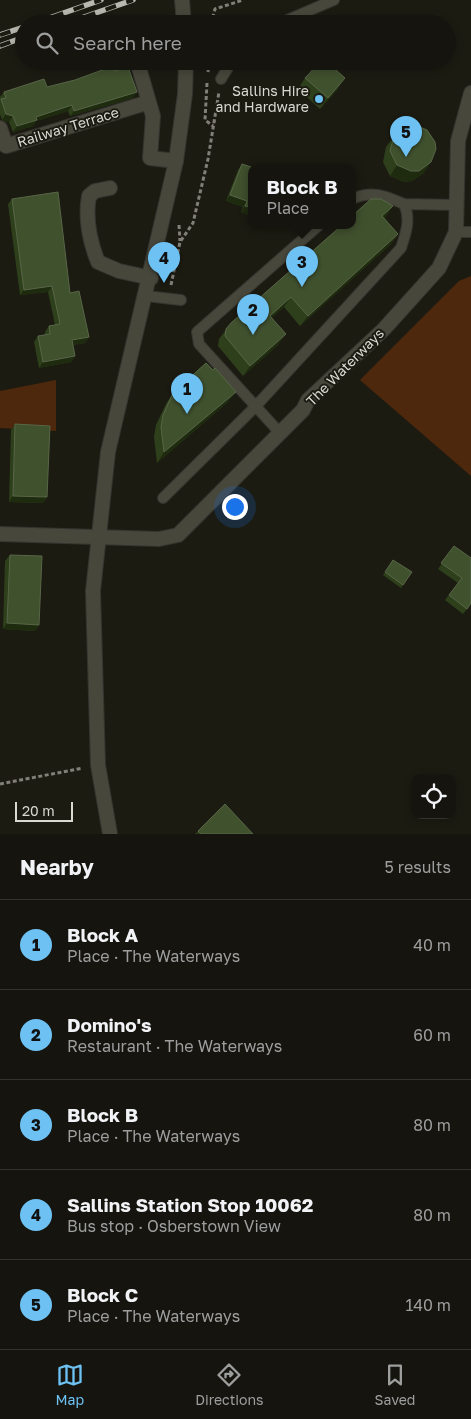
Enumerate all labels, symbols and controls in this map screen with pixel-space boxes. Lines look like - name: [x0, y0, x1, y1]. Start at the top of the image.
- search box: [15, 15, 456, 70]
- icon: search: [33, 29, 61, 57]
- text: Search here: [73, 31, 182, 54]
- place label: Sallins Hire and Hardware: [215, 82, 309, 115]
- marker: Sallins Hire and Hardware: [313, 93, 325, 105]
- street label: Railway Terrace: [15, 103, 121, 150]
- pin: 5: [390, 116, 422, 157]
- popup: [248, 164, 356, 229]
- text: Block B: [266, 175, 338, 198]
- text: Place: [266, 198, 309, 218]
- pin: 4: [148, 242, 180, 283]
- pin: 3: [286, 246, 318, 287]
- pin: 2: [237, 294, 269, 335]
- street label: The Waterways: [302, 324, 387, 409]
- pin: 1: [171, 373, 203, 414]
- your location: [222, 494, 248, 520]
- map controls: [411, 774, 456, 819]
- button: locate: [411, 774, 456, 819]
- scale bar: [15, 799, 72, 822]
- text: 20 m: [22, 802, 55, 819]
- text: Nearby: [20, 854, 94, 880]
- text: 5 results: [385, 857, 451, 877]
- text: Block A: [67, 923, 138, 946]
- text: 1: [32, 935, 40, 955]
- text: 40 m: [413, 935, 451, 955]
- text: Place · The Waterways: [67, 946, 240, 966]
- text: Domino's: [67, 1013, 152, 1036]
- text: 2: [31, 1025, 41, 1045]
- text: 60 m: [413, 1025, 451, 1045]
- text: Restaurant · The Waterways: [67, 1036, 282, 1056]
- text: Block B: [67, 1103, 138, 1126]
- text: 3: [31, 1115, 41, 1135]
- text: 80 m: [413, 1115, 451, 1135]
- text: Place · The Waterways: [67, 1126, 240, 1146]
- text: Sallins Station Stop 10062: [67, 1193, 313, 1216]
- text: 4: [31, 1205, 41, 1225]
- text: 80 m: [413, 1205, 451, 1225]
- text: Bus stop · Osberstown View: [67, 1216, 281, 1236]
- text: Block C: [67, 1283, 138, 1306]
- text: 5: [31, 1295, 41, 1315]
- text: 140 m: [405, 1295, 451, 1315]
- text: Place · The Waterways: [67, 1306, 240, 1326]
- tab: Map: [56, 1361, 84, 1408]
- tab: Directions: [195, 1361, 264, 1408]
- tab: Saved: [375, 1361, 415, 1408]

